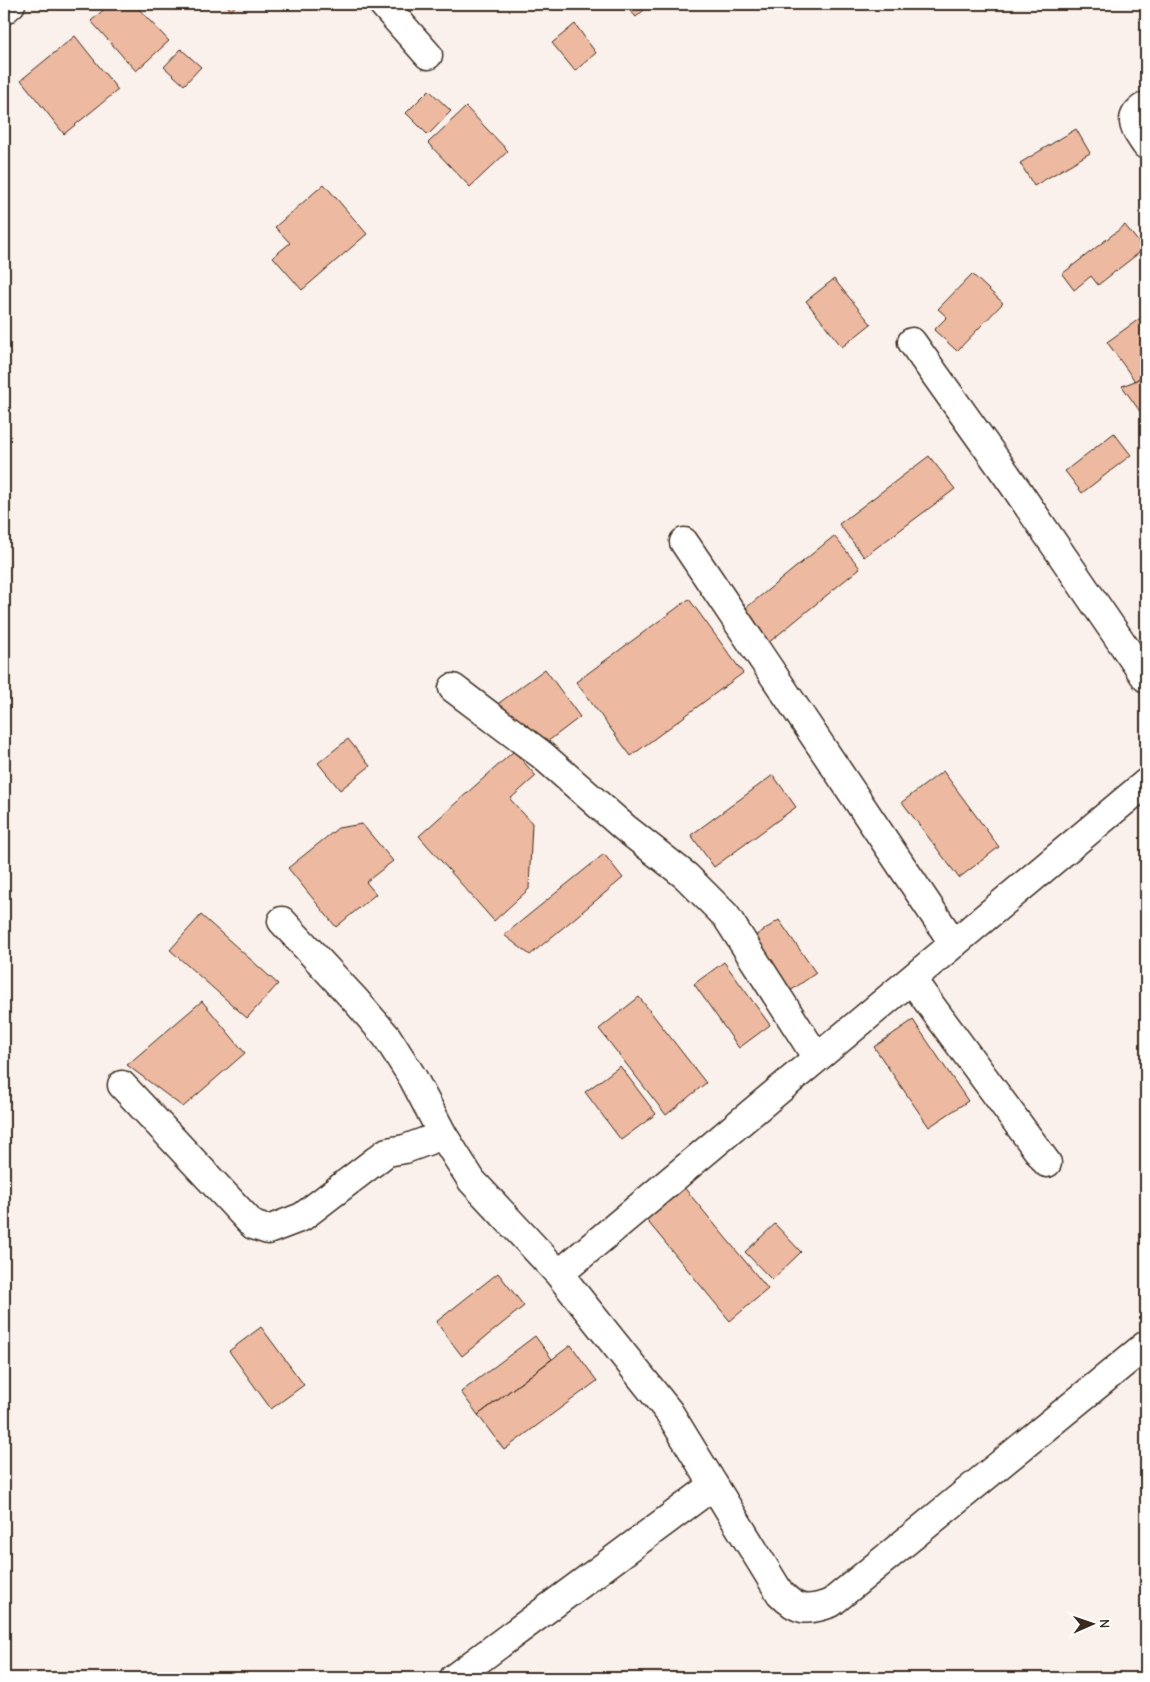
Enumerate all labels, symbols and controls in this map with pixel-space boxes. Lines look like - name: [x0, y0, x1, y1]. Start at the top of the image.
- north arrow: [1068, 1600, 1118, 1650]
- text: N: [1096, 1619, 1113, 1628]

